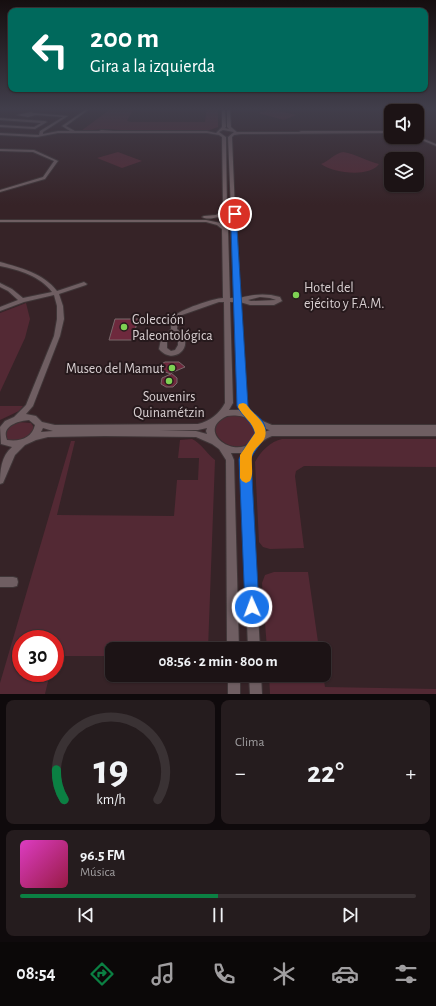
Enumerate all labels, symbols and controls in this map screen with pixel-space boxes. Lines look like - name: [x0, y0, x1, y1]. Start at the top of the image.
- icon: left: [24, 24, 76, 76]
- text: 200 m: [90, 25, 159, 53]
- text: Gira a la izquierda: [90, 58, 215, 76]
- map controls: [384, 104, 424, 192]
- button: sound: [384, 104, 424, 144]
- button: layers: [384, 152, 424, 192]
- pin: [218, 197, 252, 231]
- icon: arrive: [224, 203, 246, 225]
- place label: Hotel del ejécito y F.A.M.: [304, 281, 385, 311]
- marker: Hotel del ejécito y F.A.M.: [291, 290, 301, 300]
- place label: Colección Paleontológica: [132, 313, 213, 343]
- marker: Colección Paleontológica: [119, 322, 129, 332]
- place label: Museo del Mamut: [66, 362, 165, 376]
- marker: Museo del Mamut: [167, 363, 177, 373]
- marker: Souvenirs Quinamétzin: [164, 376, 174, 386]
- place label: Souvenirs Quinamétzin: [133, 390, 205, 420]
- position arrow: [231, 586, 273, 628]
- speed limit sign: 30: [12, 630, 64, 682]
- text: 08:56 · 2 min · 800 m: [159, 654, 277, 669]
- text: Clima: [235, 736, 265, 749]
- text: 19: [93, 750, 128, 791]
- text: 22°: [307, 758, 344, 788]
- text: −: [235, 762, 246, 784]
- text: +: [405, 762, 416, 784]
- text: km/h: [96, 793, 125, 807]
- text: 96.5 FM: [80, 848, 125, 863]
- text: Música: [80, 866, 115, 879]
- icon: previous: [75, 904, 97, 926]
- icon: pause: [207, 904, 229, 926]
- icon: next: [339, 904, 361, 926]
- icon: directions: [88, 960, 116, 988]
- icon: music: [149, 960, 177, 988]
- icon: phone: [210, 960, 238, 988]
- icon: climate: [270, 960, 298, 988]
- icon: car: [331, 960, 359, 988]
- icon: filters: [392, 960, 420, 988]
- text: 08:54: [16, 965, 56, 983]

